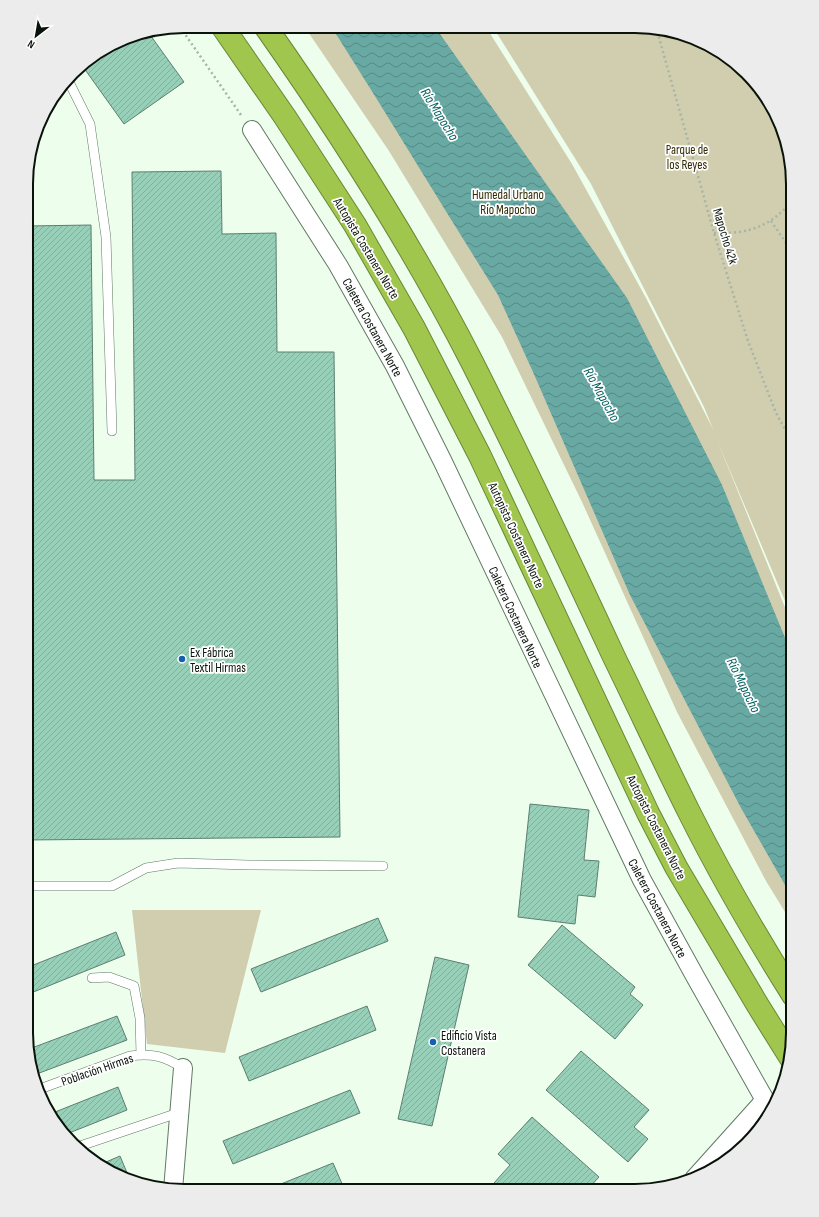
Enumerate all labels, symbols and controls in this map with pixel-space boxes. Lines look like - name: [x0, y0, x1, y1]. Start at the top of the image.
- north arrow: [16, 16, 56, 56]
- text: N: [25, 37, 37, 51]
- water label: Río Mapocho: [417, 85, 463, 144]
- park label: Parque de los Reyes: [666, 142, 708, 173]
- park label: Humedal Urbano Río Mapocho: [472, 187, 544, 218]
- street label: Autopista Costanera Norte: [329, 194, 403, 302]
- street label: Mapocho 42k: [709, 206, 741, 266]
- street label: Caletera Costanera Norte: [338, 276, 406, 379]
- water label: Río Mapocho: [580, 364, 623, 424]
- street label: Autopista Costanera Norte: [484, 479, 548, 591]
- street label: Caletera Costanera Norte: [485, 564, 546, 671]
- place label: Ex Fábrica Textil Hirmas: [190, 645, 246, 676]
- marker: Ex Fábrica Textil Hirmas: [177, 654, 187, 664]
- water label: Río Mapocho: [723, 655, 764, 716]
- street label: Autopista Costanera Norte: [622, 772, 689, 882]
- street label: Caletera Costanera Norte: [624, 856, 690, 961]
- place label: Edificio Vista Costanera: [441, 1028, 497, 1059]
- marker: Edificio Vista Costanera: [428, 1037, 438, 1047]
- street label: Población Hirmas: [59, 1050, 136, 1090]

